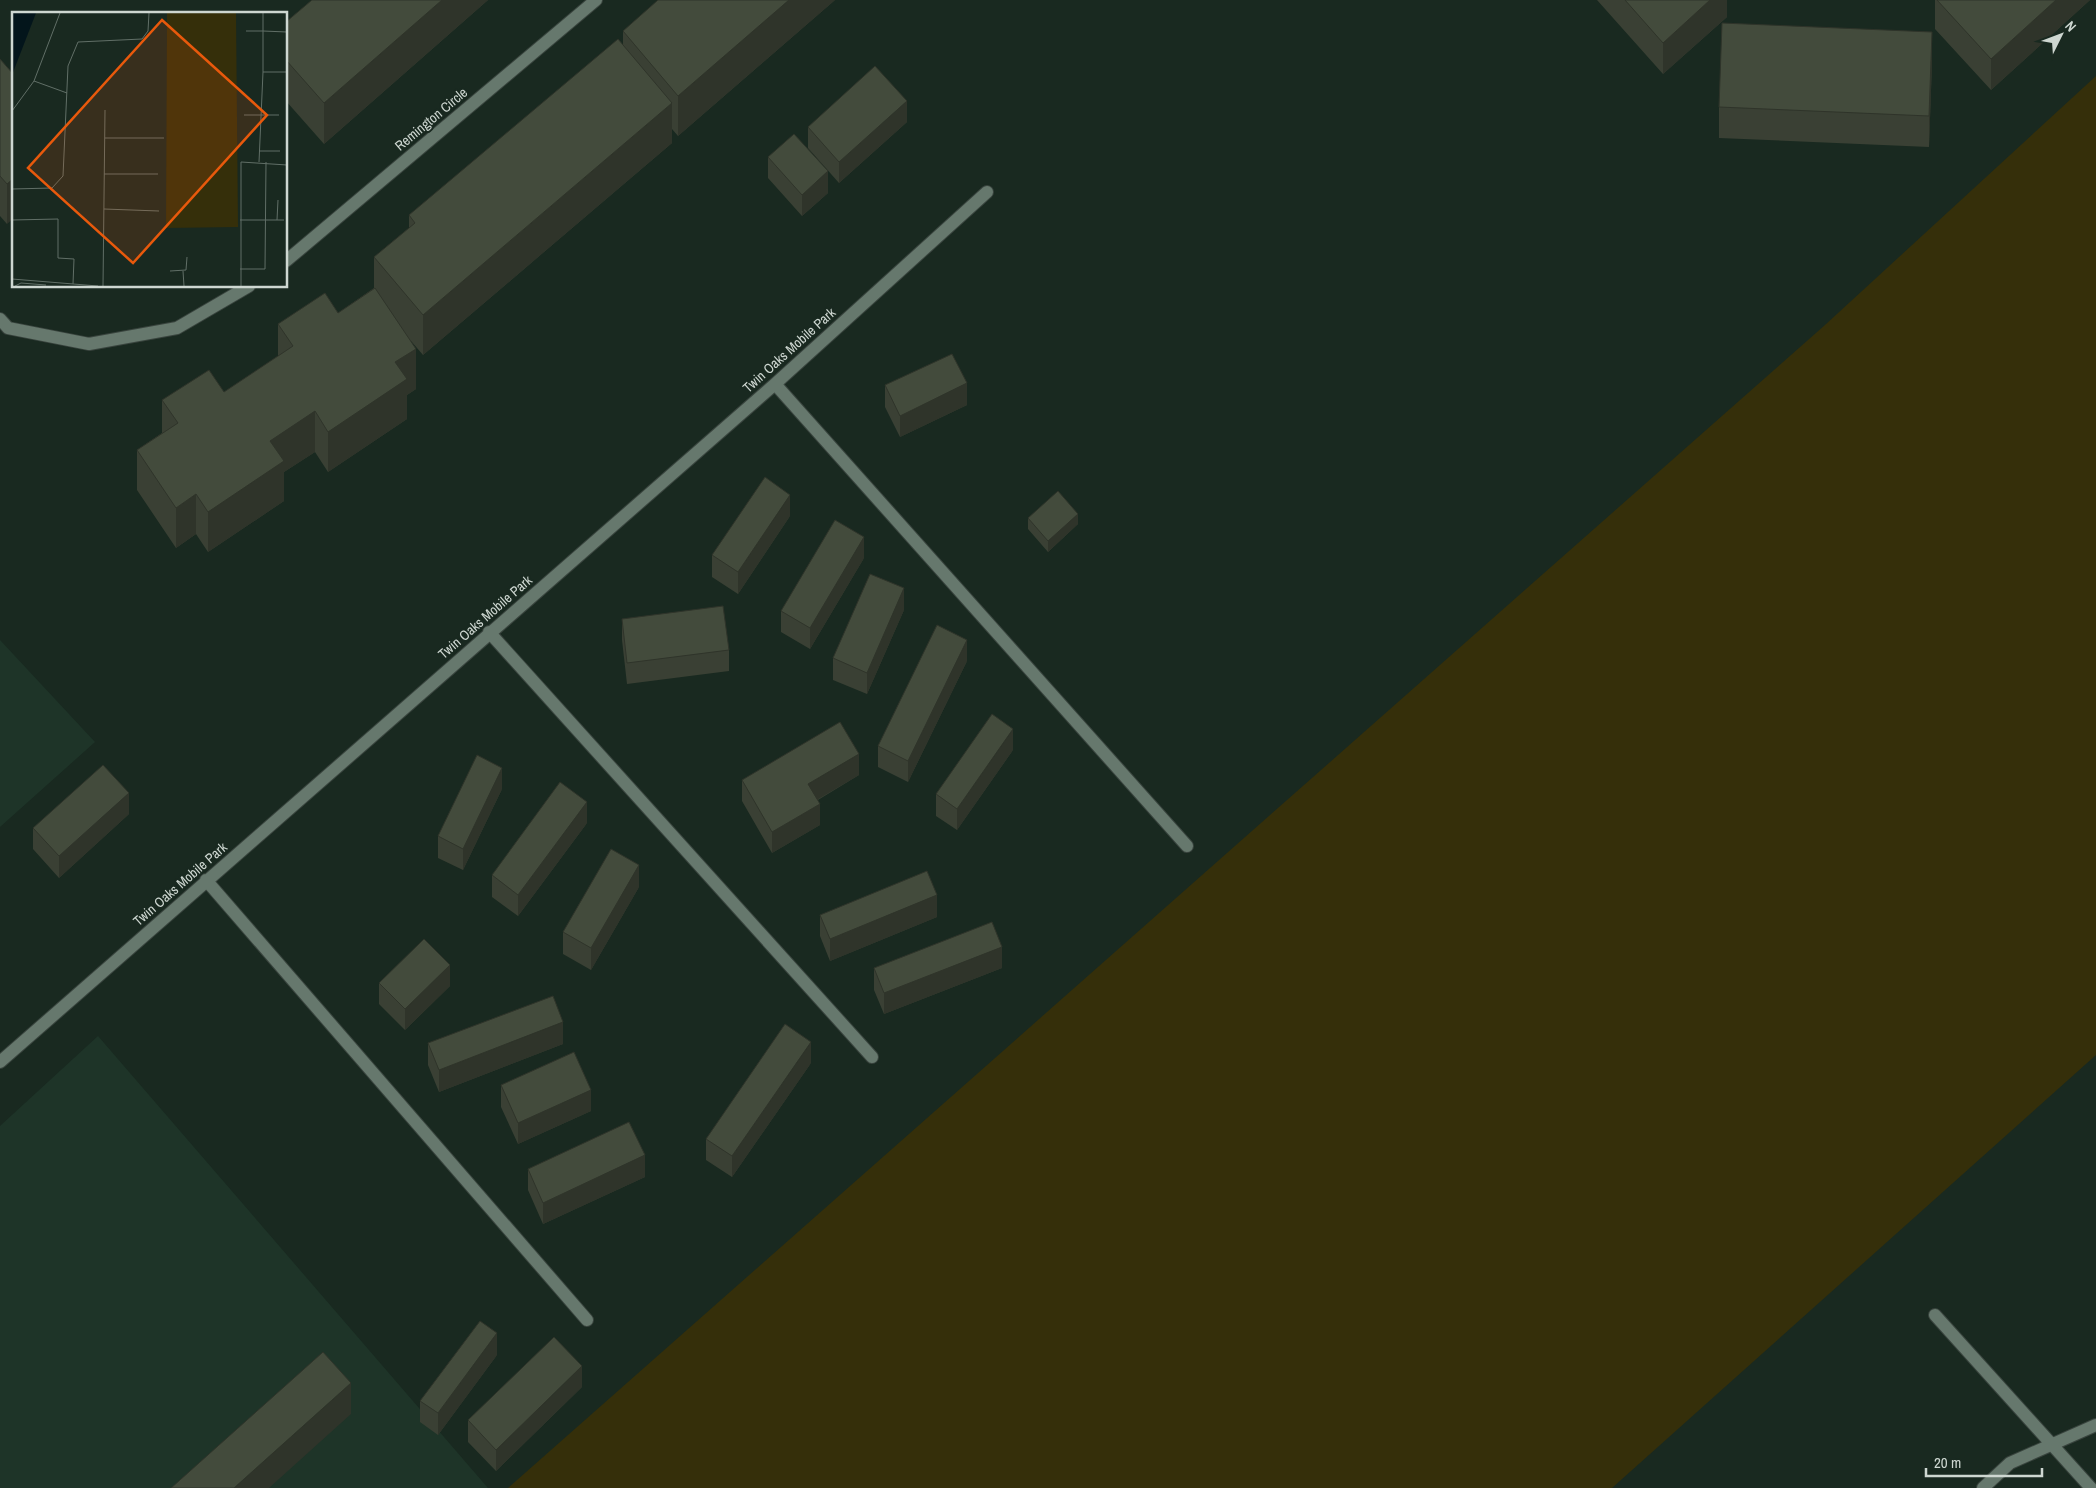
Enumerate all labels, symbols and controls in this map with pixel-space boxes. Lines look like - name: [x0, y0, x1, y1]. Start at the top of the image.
- north arrow: [2036, 10, 2086, 60]
- inset map: [12, 12, 288, 288]
- text: N: [2061, 17, 2080, 35]
- street label: Remington Circle: [391, 83, 471, 155]
- street label: Twin Oaks Mobile Park: [739, 303, 839, 396]
- street label: Twin Oaks Mobile Park: [434, 571, 536, 663]
- street label: Twin Oaks Mobile Park: [129, 838, 231, 930]
- scale bar: [1926, 1446, 2042, 1478]
- text: 20 m: [1934, 1452, 1961, 1473]

